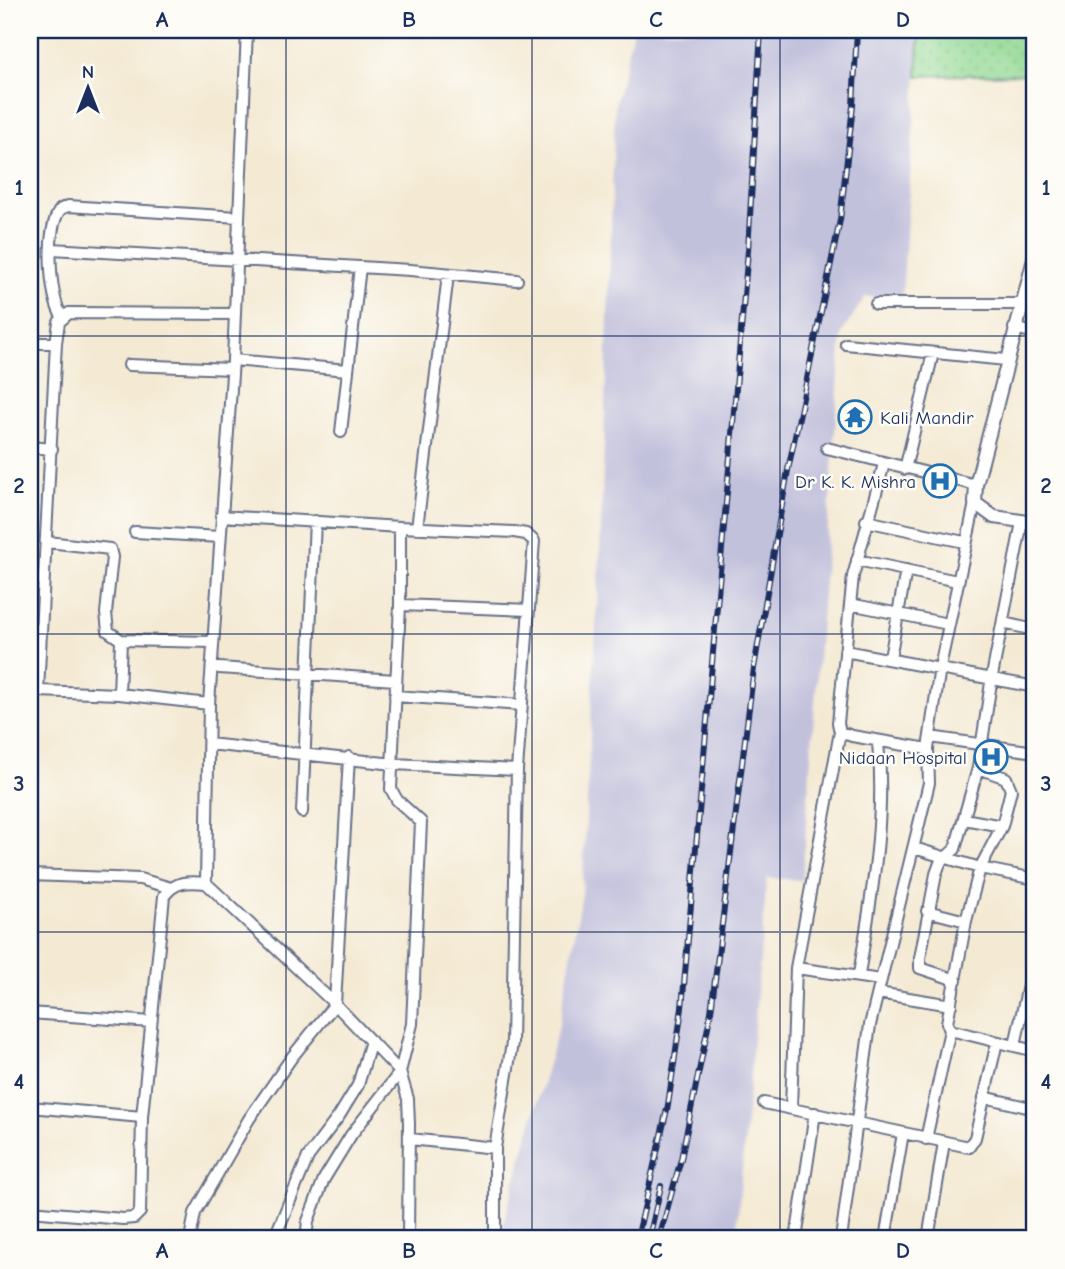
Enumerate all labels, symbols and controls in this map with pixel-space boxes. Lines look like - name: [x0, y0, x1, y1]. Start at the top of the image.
- text: A: [156, 6, 169, 33]
- text: B: [402, 6, 416, 33]
- text: C: [649, 6, 663, 33]
- text: D: [896, 6, 910, 33]
- north arrow: [52, 52, 122, 122]
- text: N: [82, 61, 94, 83]
- text: 1: [14, 174, 24, 201]
- text: 1: [1041, 174, 1051, 201]
- temple icon: Kali Mandir: [836, 398, 874, 436]
- place label: Kali Mandir: [880, 407, 974, 429]
- hospital icon: Dr K. K. Mishra: [921, 462, 959, 500]
- place label: Dr K. K. Mishra: [795, 471, 916, 493]
- text: 2: [13, 472, 25, 499]
- text: 2: [1040, 472, 1052, 499]
- hospital icon: Nidaan Hospital: [972, 738, 1010, 776]
- place label: Nidaan Hospital: [839, 747, 967, 769]
- text: 3: [13, 770, 25, 797]
- text: 3: [1040, 770, 1052, 797]
- text: 4: [14, 1068, 25, 1095]
- text: 4: [1041, 1068, 1052, 1095]
- text: A: [156, 1237, 169, 1264]
- text: B: [402, 1237, 416, 1264]
- text: C: [649, 1237, 663, 1264]
- text: D: [896, 1237, 910, 1264]

